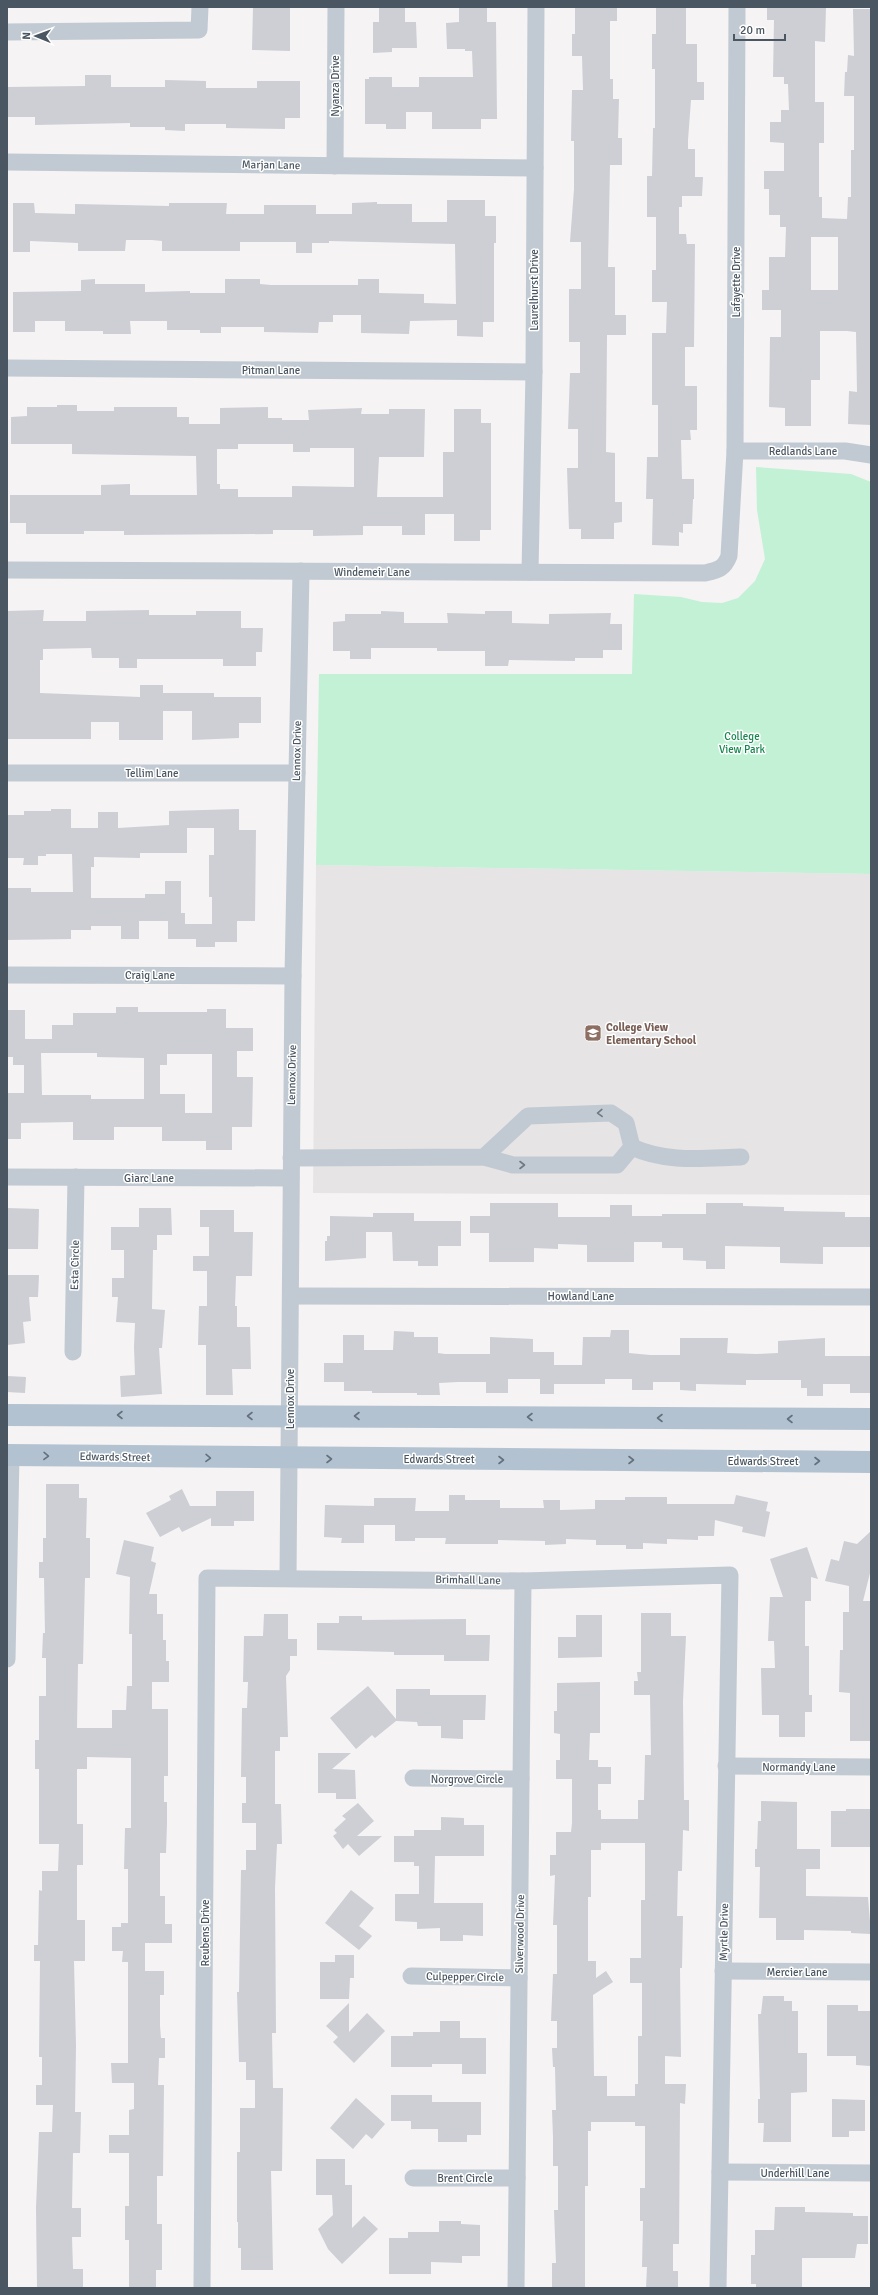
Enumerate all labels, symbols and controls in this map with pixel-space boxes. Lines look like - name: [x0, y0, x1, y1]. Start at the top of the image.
- north arrow: [16, 16, 56, 56]
- scale bar: [734, 16, 785, 42]
- text: 20 m: [740, 23, 765, 38]
- text: N: [20, 32, 33, 40]
- street label: Nyanza Drive: [329, 55, 342, 117]
- street label: Marjan Lane: [242, 158, 300, 172]
- street label: Lafayette Drive: [730, 247, 743, 317]
- street label: Laurelhurst Drive: [528, 249, 541, 331]
- street label: Pitman Lane: [242, 364, 300, 377]
- street label: Redlands Lane: [769, 445, 837, 458]
- street label: Windemeir Lane: [334, 566, 410, 579]
- street label: Lennox Drive: [290, 721, 304, 781]
- park label: College View Park: [719, 730, 766, 756]
- street label: Tellim Lane: [125, 767, 179, 780]
- street label: Craig Lane: [125, 969, 175, 982]
- place label: College View Elementary School: [606, 1021, 697, 1047]
- school or university icon: College View Elementary School: [583, 1023, 603, 1043]
- street label: Lennox Drive: [285, 1045, 299, 1105]
- one-way arrow: [597, 1109, 603, 1117]
- one-way arrow: [519, 1161, 525, 1169]
- street label: Giarc Lane: [124, 1172, 174, 1185]
- street label: Esta Circle: [68, 1240, 82, 1290]
- street label: Howland Lane: [548, 1290, 614, 1303]
- street label: Lennox Drive: [284, 1369, 297, 1429]
- one-way arrow: [117, 1411, 123, 1419]
- one-way arrow: [247, 1412, 253, 1420]
- one-way arrow: [354, 1412, 360, 1420]
- one-way arrow: [527, 1413, 533, 1421]
- one-way arrow: [657, 1414, 663, 1422]
- one-way arrow: [787, 1415, 793, 1423]
- street label: Edwards Street: [79, 1450, 151, 1464]
- one-way arrow: [43, 1452, 49, 1460]
- street label: Edwards Street: [403, 1453, 475, 1466]
- one-way arrow: [205, 1454, 211, 1462]
- one-way arrow: [326, 1455, 332, 1463]
- street label: Edwards Street: [727, 1455, 799, 1468]
- one-way arrow: [498, 1456, 504, 1464]
- one-way arrow: [628, 1456, 634, 1464]
- one-way arrow: [814, 1457, 820, 1465]
- street label: Brimhall Lane: [435, 1573, 501, 1587]
- street label: Normandy Lane: [762, 1761, 836, 1774]
- street label: Norgrove Circle: [431, 1773, 503, 1786]
- street label: Silverwood Drive: [513, 1894, 527, 1974]
- street label: Reubens Drive: [199, 1899, 212, 1967]
- street label: Myrtle Drive: [717, 1903, 731, 1961]
- street label: Mercier Lane: [766, 1966, 828, 1979]
- street label: Culpepper Circle: [426, 1970, 504, 1984]
- street label: Underhill Lane: [760, 2167, 830, 2180]
- street label: Brent Circle: [437, 2172, 493, 2185]

